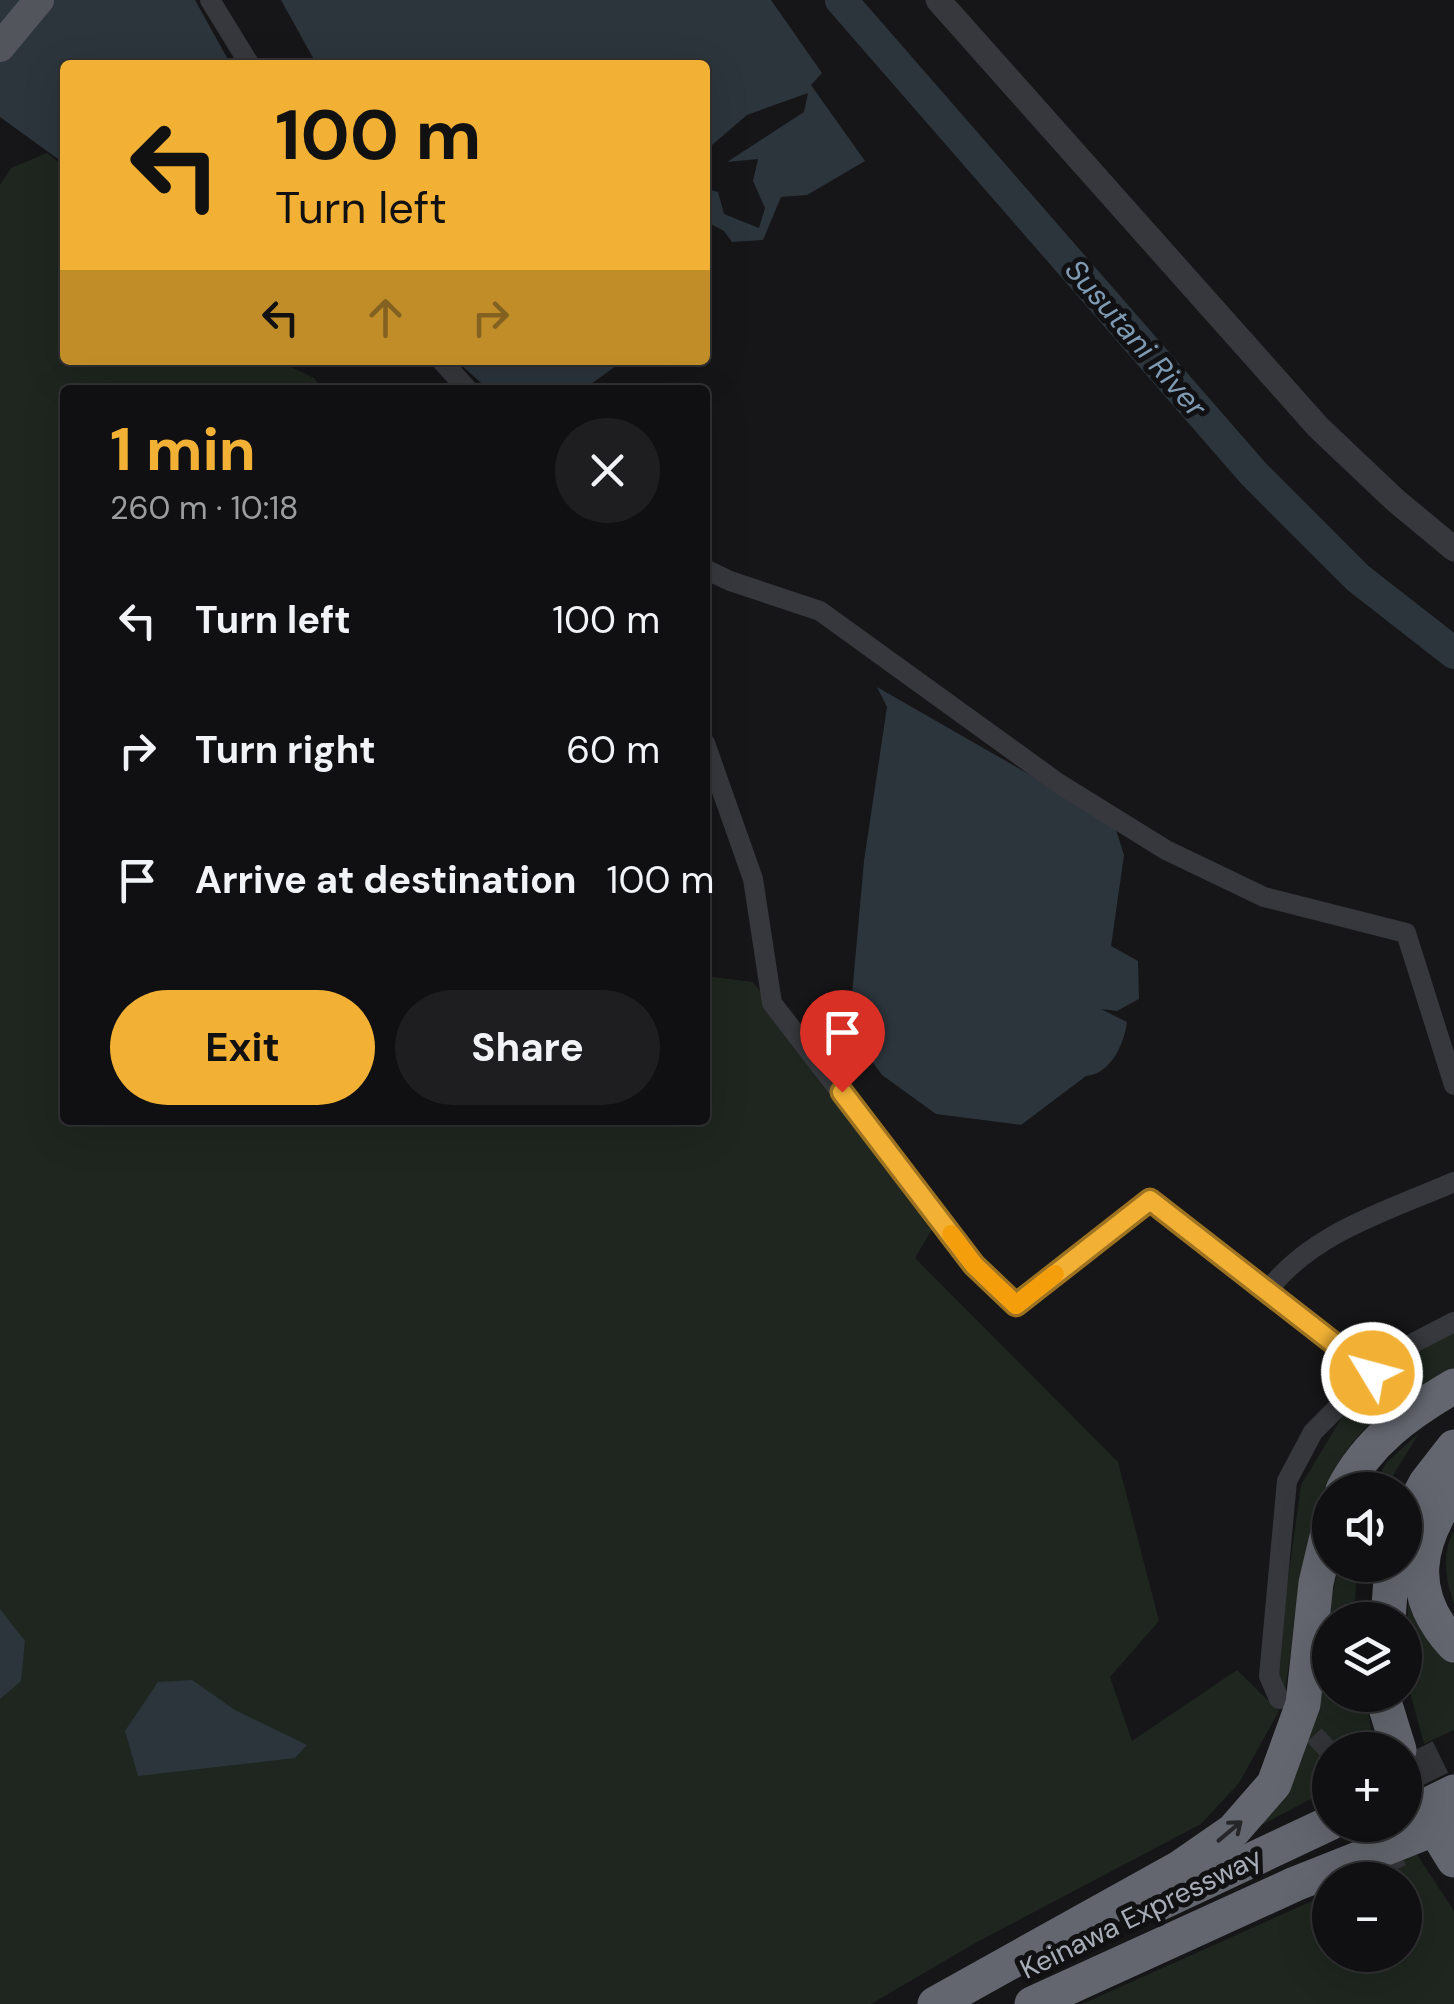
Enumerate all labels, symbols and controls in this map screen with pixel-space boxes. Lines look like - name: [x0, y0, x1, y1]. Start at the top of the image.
- text: 100 m: [275, 90, 481, 181]
- icon: left: [110, 100, 240, 230]
- text: Turn left: [275, 178, 447, 237]
- water label: Susutani River: [1057, 251, 1216, 426]
- icon: left: [253, 290, 308, 345]
- icon: ahead: [358, 290, 413, 345]
- icon: right: [463, 290, 518, 345]
- text: 1 min: [110, 410, 256, 489]
- button: close: [555, 418, 660, 523]
- text: 260 m · 10:18: [110, 487, 299, 529]
- icon: left: [110, 593, 165, 648]
- text: Turn left: [195, 595, 351, 645]
- text: 100 m: [552, 595, 660, 645]
- icon: right: [110, 723, 165, 778]
- text: Turn right: [195, 725, 376, 775]
- text: 60 m: [566, 725, 660, 775]
- icon: arrive: [110, 853, 165, 908]
- text: Arrive at destination: [195, 855, 577, 905]
- text: 100 m: [607, 855, 714, 905]
- button: Exit: [110, 990, 375, 1105]
- button: Share: [395, 990, 660, 1105]
- pin: [800, 990, 885, 1093]
- icon: arrive: [815, 1005, 870, 1060]
- position arrow: [1320, 1321, 1424, 1425]
- map controls: [1312, 1472, 1422, 1972]
- button: sound: [1312, 1472, 1422, 1582]
- button: layers: [1312, 1602, 1422, 1712]
- button: +: [1312, 1732, 1422, 1842]
- one-way arrow: [1217, 1820, 1242, 1843]
- street label: Keinawa Expressway: [1014, 1838, 1268, 1988]
- button: −: [1312, 1862, 1422, 1972]

